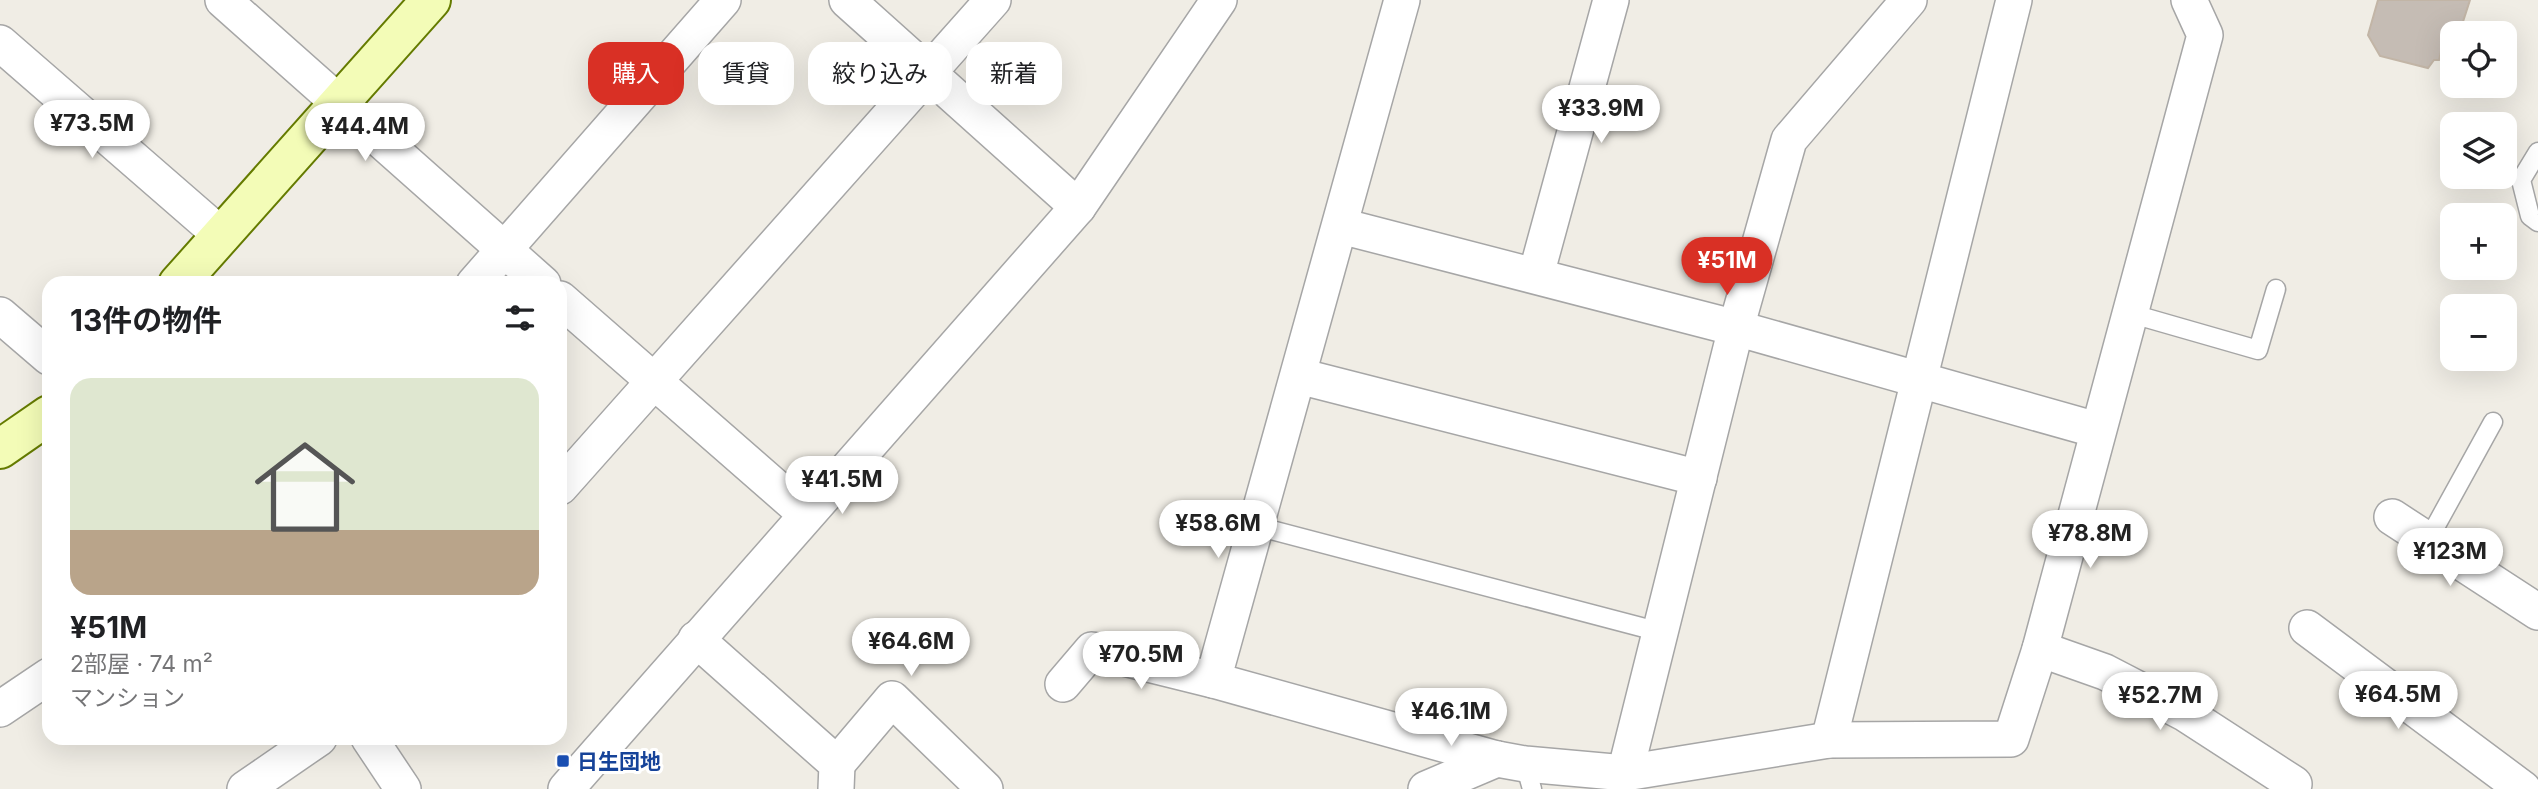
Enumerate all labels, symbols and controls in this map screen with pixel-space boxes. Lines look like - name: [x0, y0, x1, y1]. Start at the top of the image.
- map controls: [2440, 21, 2517, 371]
- button: locate: [2440, 21, 2517, 98]
- chip: 購入: [588, 42, 684, 105]
- chip: 賃貸: [698, 42, 794, 105]
- chip: 絞り込み: [808, 42, 952, 105]
- chip: 新着: [966, 42, 1062, 105]
- pin: ¥33.9M: [1544, 86, 1658, 145]
- text: ¥33.9M: [1558, 94, 1644, 122]
- pin: ¥73.5M: [35, 100, 149, 160]
- pin: ¥44.4M: [308, 104, 422, 163]
- text: ¥73.5M: [50, 109, 134, 137]
- text: ¥44.4M: [321, 112, 409, 140]
- button: layers: [2440, 112, 2517, 189]
- button: +: [2440, 203, 2517, 280]
- pin: ¥51M: [1686, 238, 1768, 297]
- text: ¥51M: [1697, 246, 1757, 274]
- button: −: [2440, 294, 2517, 371]
- icon: filters: [501, 299, 539, 337]
- text: 13件の物件: [70, 302, 222, 338]
- icon: home: [242, 424, 368, 550]
- pin: ¥41.5M: [785, 456, 899, 516]
- text: ¥41.5M: [801, 465, 883, 493]
- pin: ¥58.6M: [1161, 500, 1275, 560]
- text: ¥58.6M: [1175, 509, 1261, 537]
- pin: ¥78.8M: [2033, 510, 2147, 570]
- text: ¥78.8M: [2048, 519, 2132, 547]
- pin: ¥123M: [2401, 528, 2499, 588]
- text: ¥123M: [2413, 537, 2487, 565]
- text: ¥51M: [70, 609, 147, 645]
- pin: ¥64.6M: [854, 618, 968, 678]
- text: ¥64.6M: [868, 627, 954, 655]
- pin: ¥70.5M: [1084, 632, 1198, 691]
- text: ¥70.5M: [1099, 640, 1183, 668]
- text: 2部屋 · 74 m²: [70, 650, 213, 678]
- pin: ¥52.7M: [2103, 672, 2217, 732]
- pin: ¥64.5M: [2341, 672, 2455, 731]
- text: ¥64.5M: [2355, 680, 2441, 708]
- text: ¥52.7M: [2118, 681, 2202, 709]
- text: マンション: [70, 684, 185, 712]
- pin: ¥46.1M: [1394, 688, 1508, 748]
- text: ¥46.1M: [1411, 697, 1491, 725]
- place label: 日生団地: [577, 749, 661, 774]
- marker: 日生団地: [555, 753, 571, 769]

